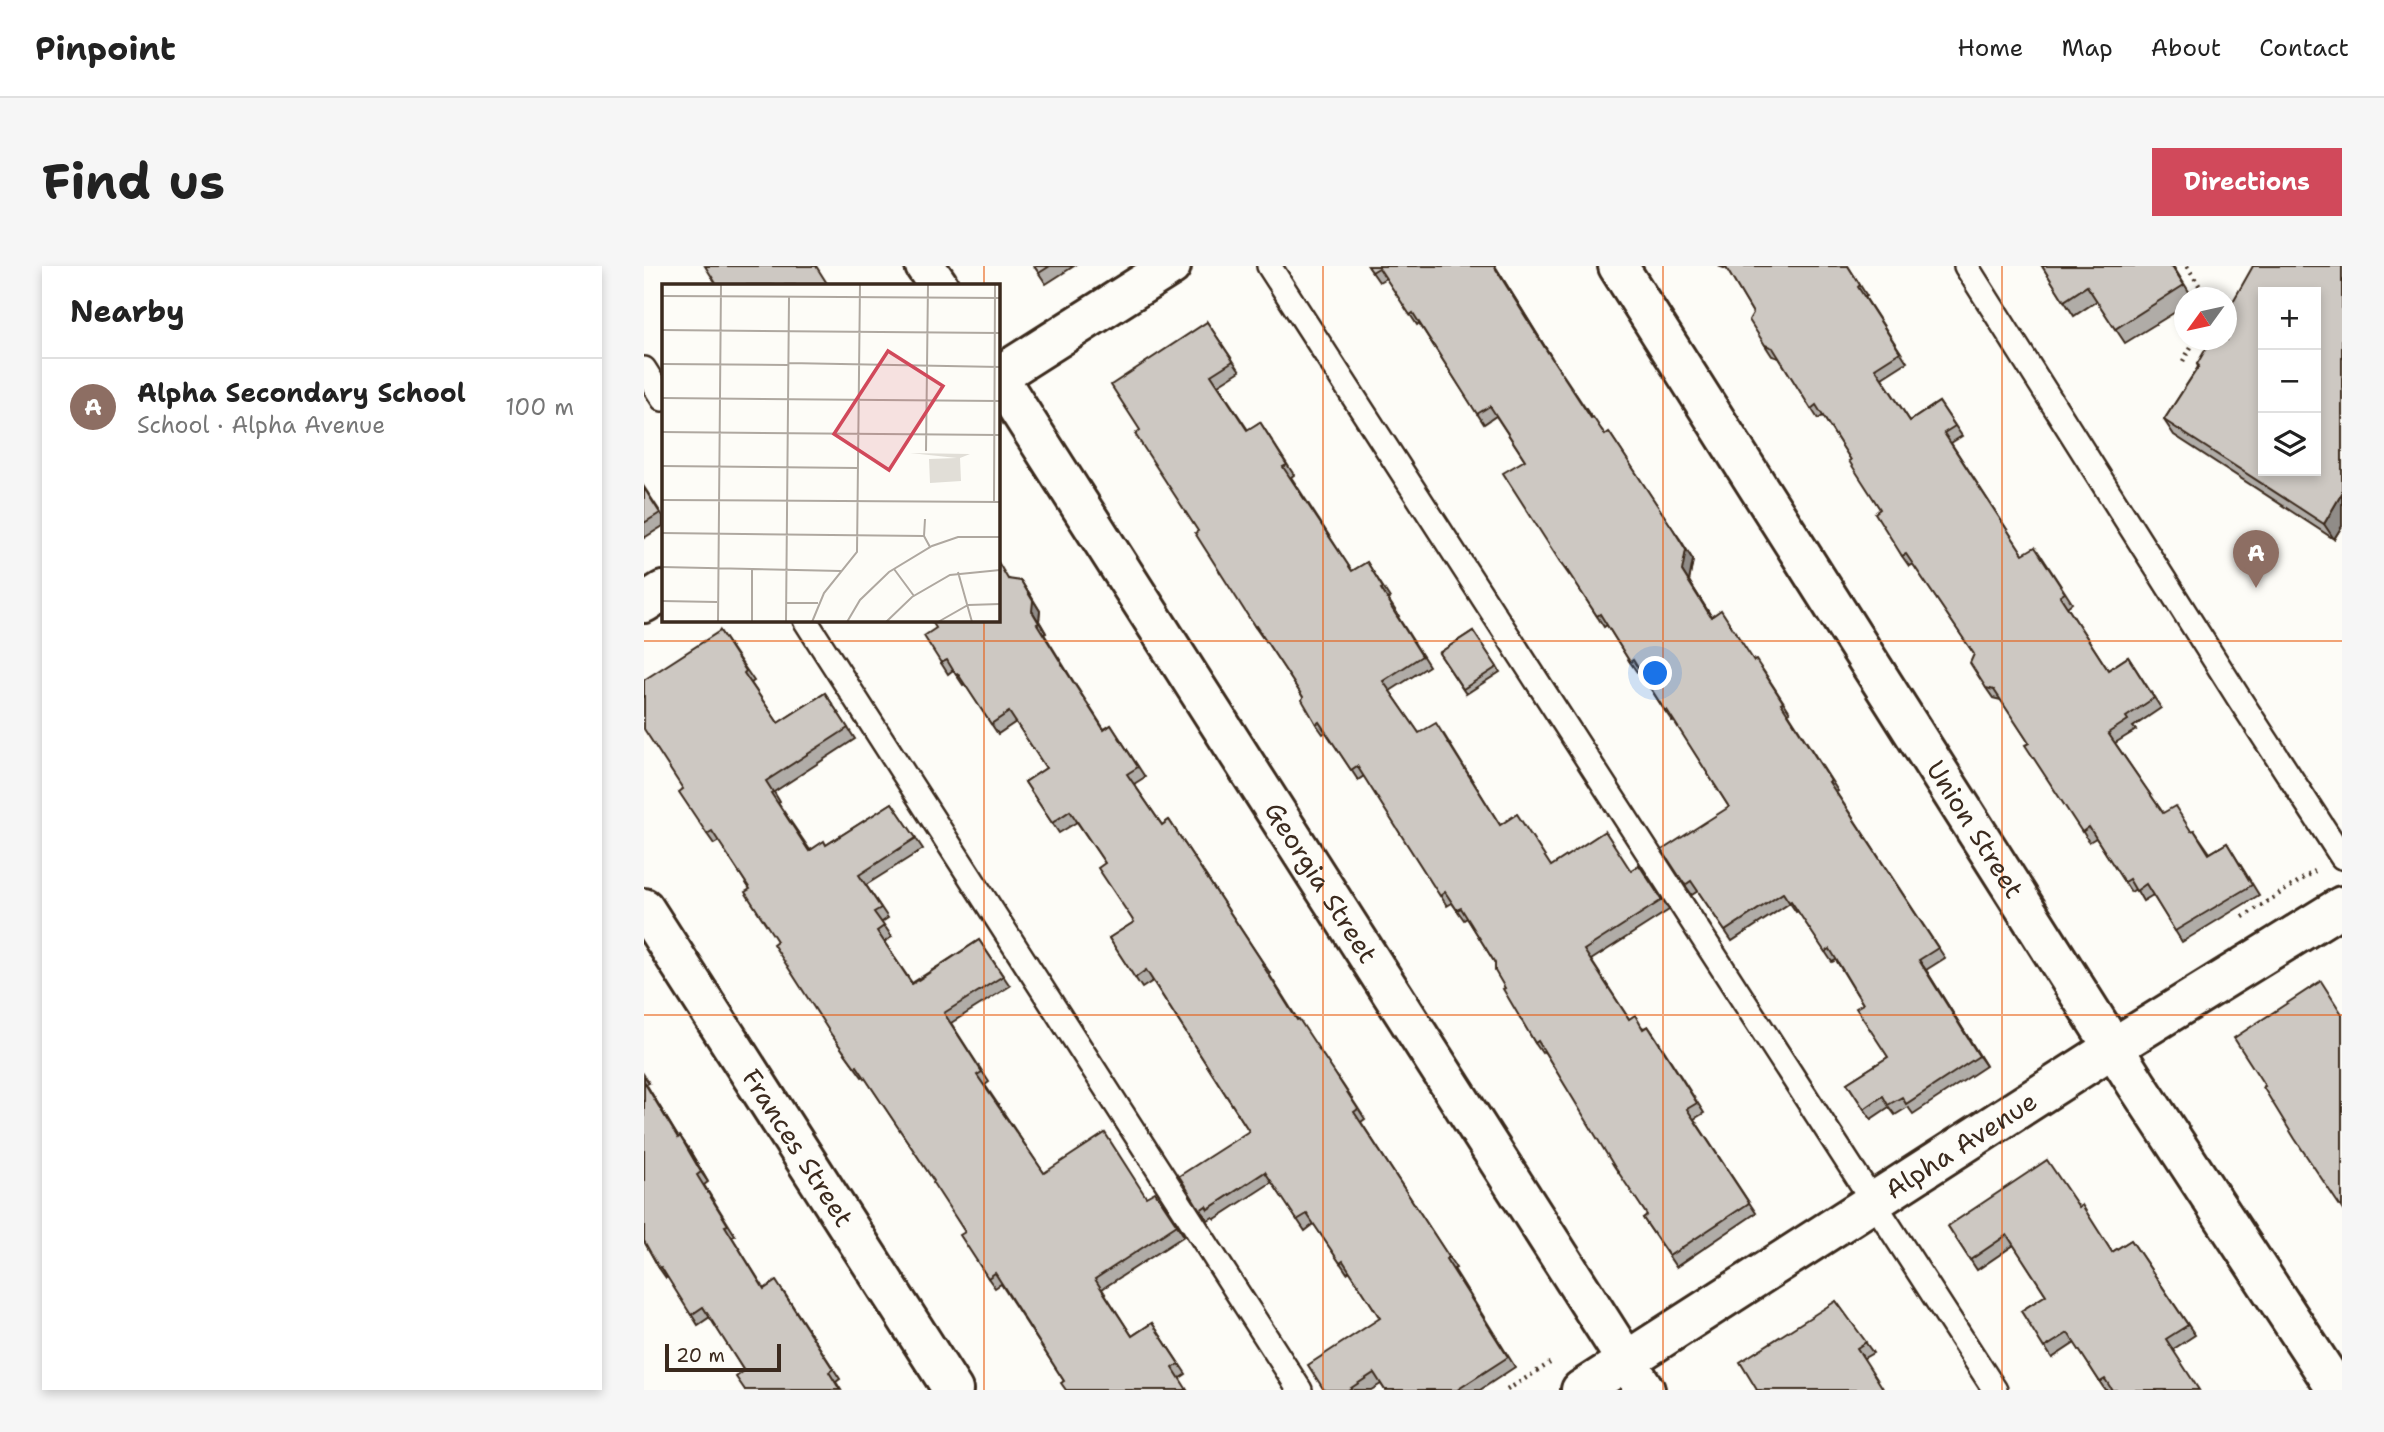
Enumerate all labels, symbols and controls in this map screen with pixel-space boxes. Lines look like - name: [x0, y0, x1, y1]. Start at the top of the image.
- text: Pinpoint: [35, 26, 176, 71]
- text: Home: [1957, 32, 2023, 64]
- text: Map: [2061, 32, 2113, 64]
- text: About: [2151, 32, 2221, 64]
- text: Contact: [2259, 32, 2349, 64]
- button: Directions: [2152, 148, 2342, 216]
- text: Find us: [42, 149, 225, 215]
- inset map: [662, 284, 999, 621]
- north arrow: [2174, 287, 2237, 350]
- map controls: [2258, 287, 2321, 476]
- button: +: [2258, 287, 2321, 350]
- text: Nearby: [70, 291, 185, 332]
- button: −: [2258, 350, 2321, 413]
- text: Alpha Secondary School: [137, 375, 466, 410]
- text: A: [84, 392, 102, 422]
- text: 100 m: [505, 392, 574, 422]
- text: School · Alpha Avenue: [137, 410, 385, 440]
- button: layers: [2258, 413, 2321, 476]
- pin: A: [2233, 530, 2279, 588]
- your location: [1638, 656, 1672, 690]
- street label: Union Street: [1919, 754, 2032, 905]
- street label: Georgia Street: [1257, 795, 1386, 970]
- street label: Frances Street: [735, 1062, 862, 1233]
- street label: Alpha Avenue: [1878, 1083, 2043, 1207]
- scale bar: [665, 1341, 780, 1373]
- text: 20 m: [676, 1343, 725, 1368]

